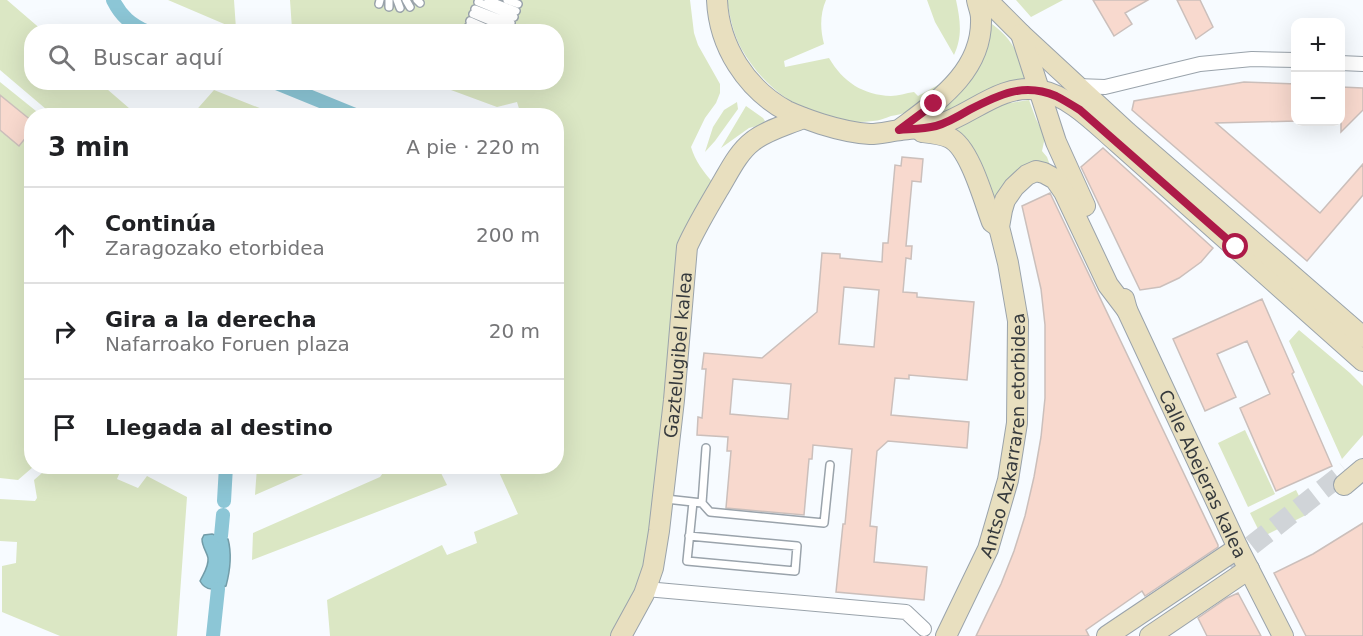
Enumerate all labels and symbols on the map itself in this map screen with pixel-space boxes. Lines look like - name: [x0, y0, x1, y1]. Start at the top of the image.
- route end: [920, 90, 946, 116]
- route start: [1222, 233, 1248, 259]
- street label: Gaztelugibel kalea: [659, 271, 695, 439]
- street label: Antso Azkarraren etorbidea: [975, 312, 1029, 561]
- street label: Calle Abejeras kalea: [1155, 386, 1252, 561]

